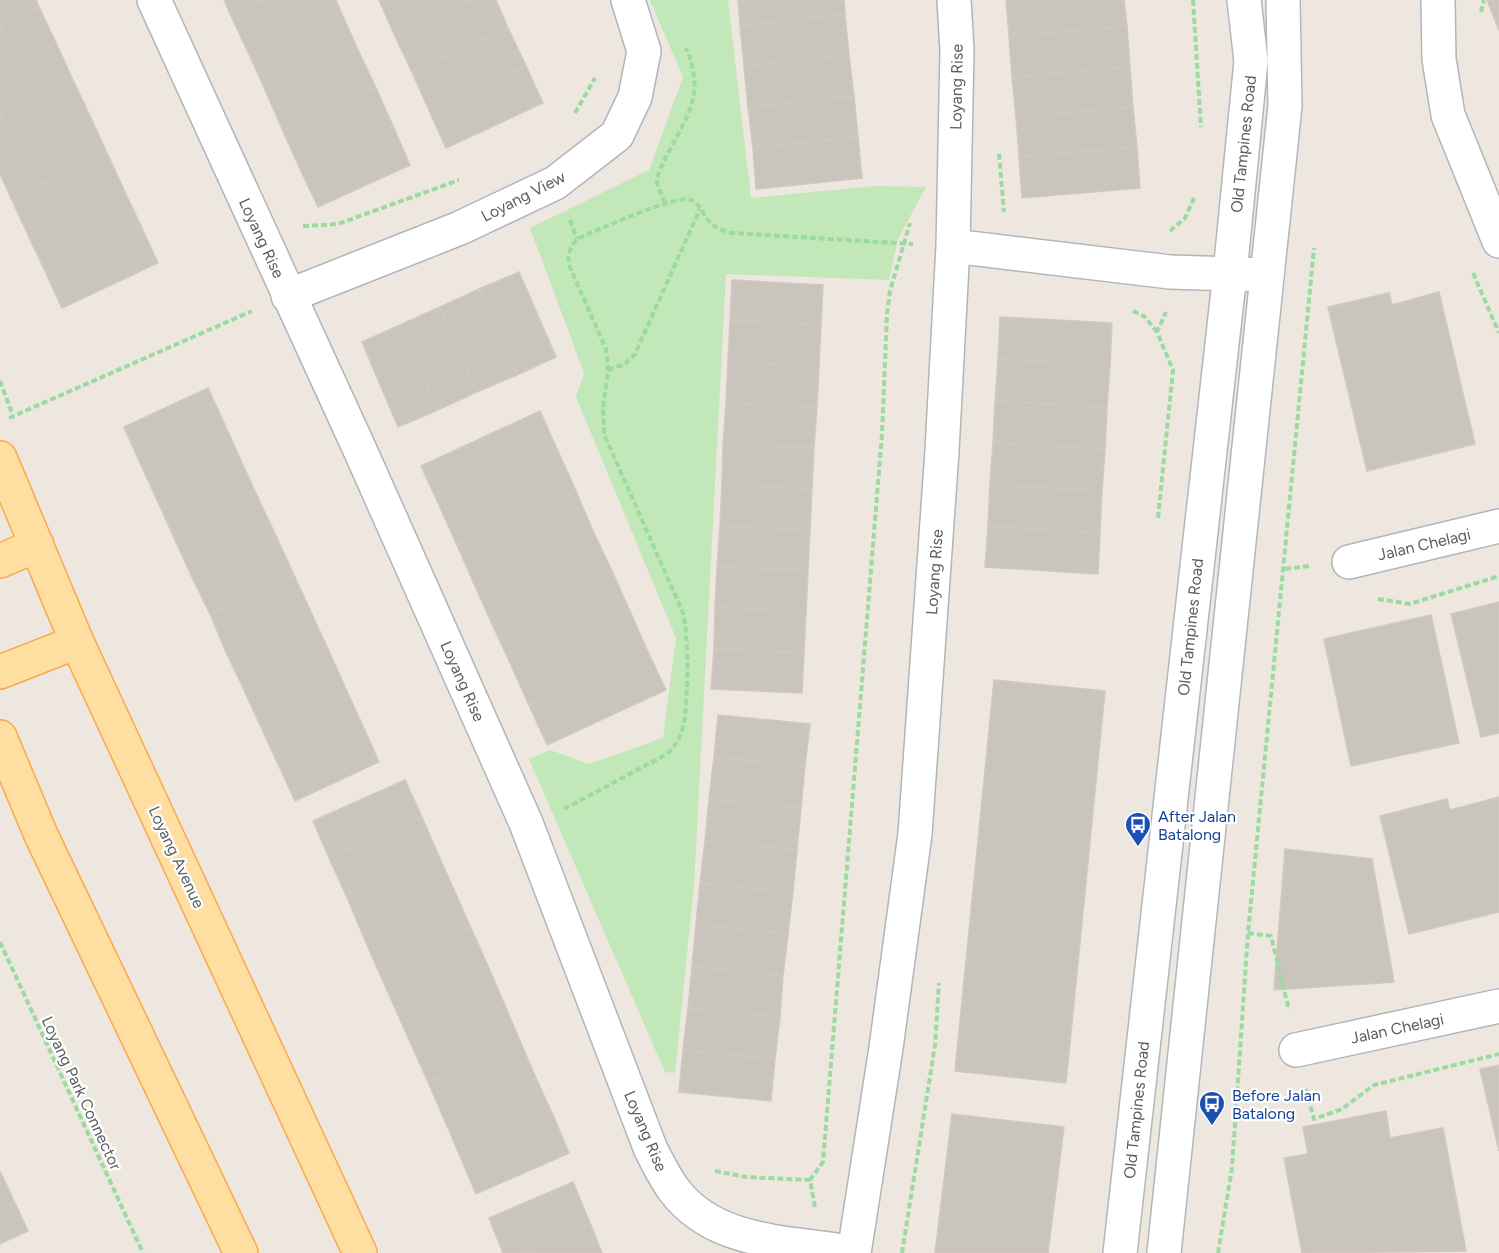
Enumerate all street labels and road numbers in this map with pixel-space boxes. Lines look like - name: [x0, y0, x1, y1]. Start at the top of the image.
- street label: Loyang Rise: [946, 44, 967, 130]
- street label: Old Tampines Road: [1227, 74, 1260, 214]
- street label: Loyang View: [478, 167, 569, 226]
- street label: Loyang Rise: [235, 195, 288, 281]
- street label: Jalan Chelagi: [1376, 525, 1473, 564]
- street label: Loyang Rise: [922, 528, 947, 616]
- street label: Old Tampines Road: [1174, 557, 1207, 697]
- street label: Loyang Rise: [436, 638, 489, 725]
- street label: Loyang Avenue: [145, 803, 209, 911]
- street label: Jalan Chelagi: [1349, 1009, 1446, 1048]
- street label: Loyang Park Connector: [38, 1013, 126, 1174]
- street label: Old Tampines Road: [1120, 1040, 1153, 1180]
- street label: Loyang Rise: [620, 1088, 671, 1175]

